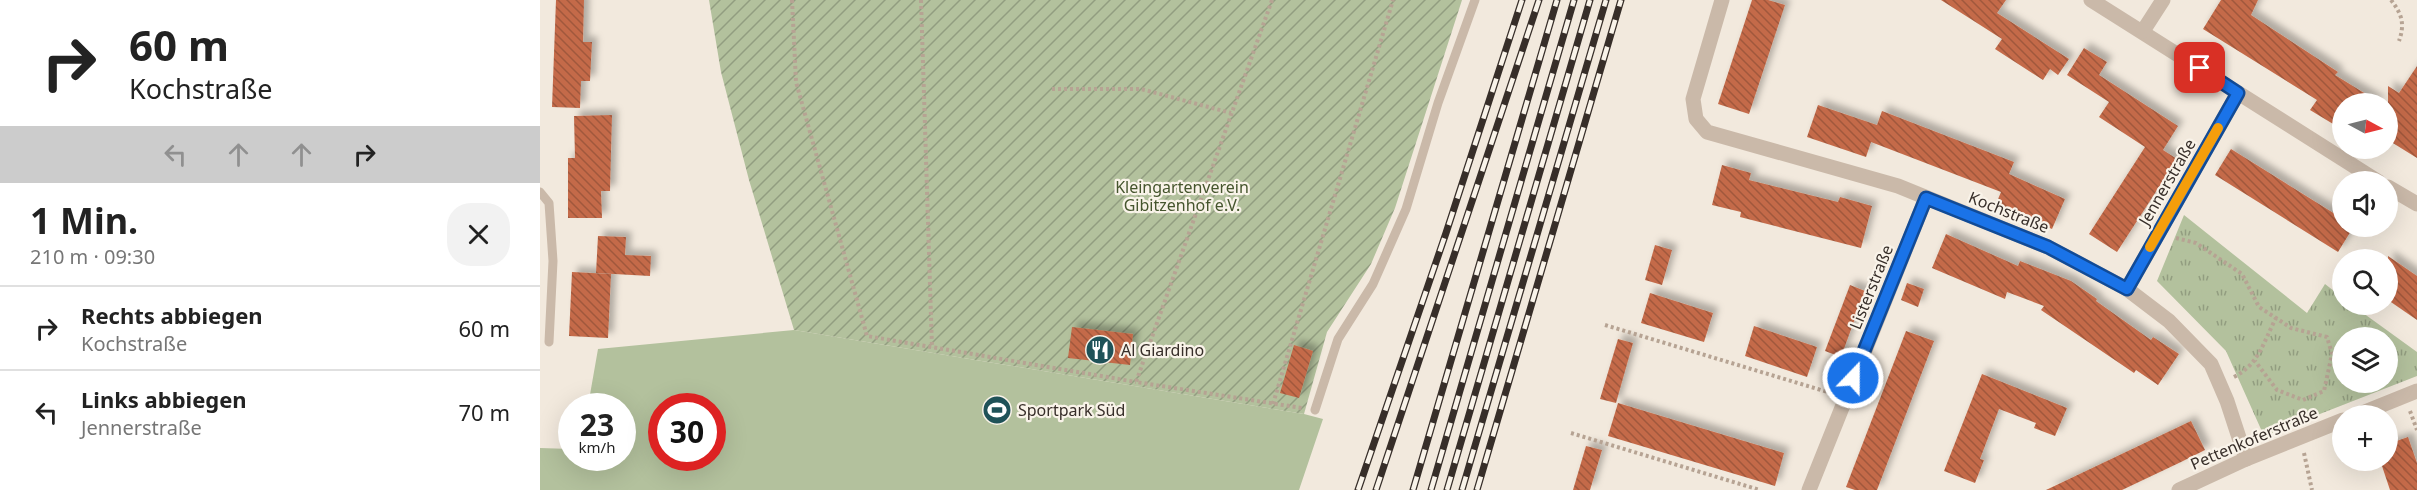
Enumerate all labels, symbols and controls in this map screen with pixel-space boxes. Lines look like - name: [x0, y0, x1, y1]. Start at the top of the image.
- text: 60 m: [129, 16, 229, 73]
- icon: right: [30, 24, 108, 102]
- pin: [2174, 42, 2225, 93]
- icon: arrive: [2183, 51, 2216, 84]
- text: Kochstraße: [129, 70, 272, 107]
- north arrow: [2332, 93, 2398, 159]
- map controls: [2332, 93, 2398, 471]
- street label: Jennerstraße: [2132, 135, 2201, 231]
- icon: left: [159, 138, 192, 171]
- icon: ahead: [222, 138, 255, 171]
- icon: ahead: [285, 138, 318, 171]
- icon: right: [348, 138, 381, 171]
- button: sound: [2332, 171, 2398, 237]
- park label: Kleingartenverein Gibitzenhof e.V.: [1115, 176, 1249, 216]
- street label: Kochstraße: [1965, 186, 2053, 238]
- text: 1 Min.: [30, 196, 138, 245]
- button: close: [447, 203, 510, 266]
- street label: Listerstraße: [1844, 241, 1898, 333]
- text: 210 m · 09:30: [30, 243, 155, 270]
- button: search: [2332, 249, 2398, 315]
- text: Rechts abbiegen: [81, 300, 263, 330]
- icon: right: [30, 312, 63, 345]
- text: 60 m: [459, 313, 510, 343]
- button: layers: [2332, 327, 2398, 393]
- text: Kochstraße: [81, 330, 187, 357]
- restaurant icon: Al Giardino: [1084, 334, 1116, 366]
- place label: Al Giardino: [1121, 339, 1204, 361]
- position arrow: [1821, 346, 1885, 410]
- text: Links abbiegen: [81, 384, 247, 414]
- speed limit sign: 30: [648, 393, 726, 471]
- sports icon: Sportpark Süd: [981, 394, 1013, 426]
- icon: left: [30, 396, 63, 429]
- text: 70 m: [459, 397, 510, 427]
- place label: Sportpark Süd: [1018, 399, 1125, 421]
- street label: Pettenkoferstraße: [2187, 401, 2321, 475]
- text: 23: [580, 404, 614, 445]
- button: +: [2332, 405, 2398, 471]
- text: Jennerstraße: [81, 414, 202, 441]
- text: km/h: [579, 437, 615, 457]

